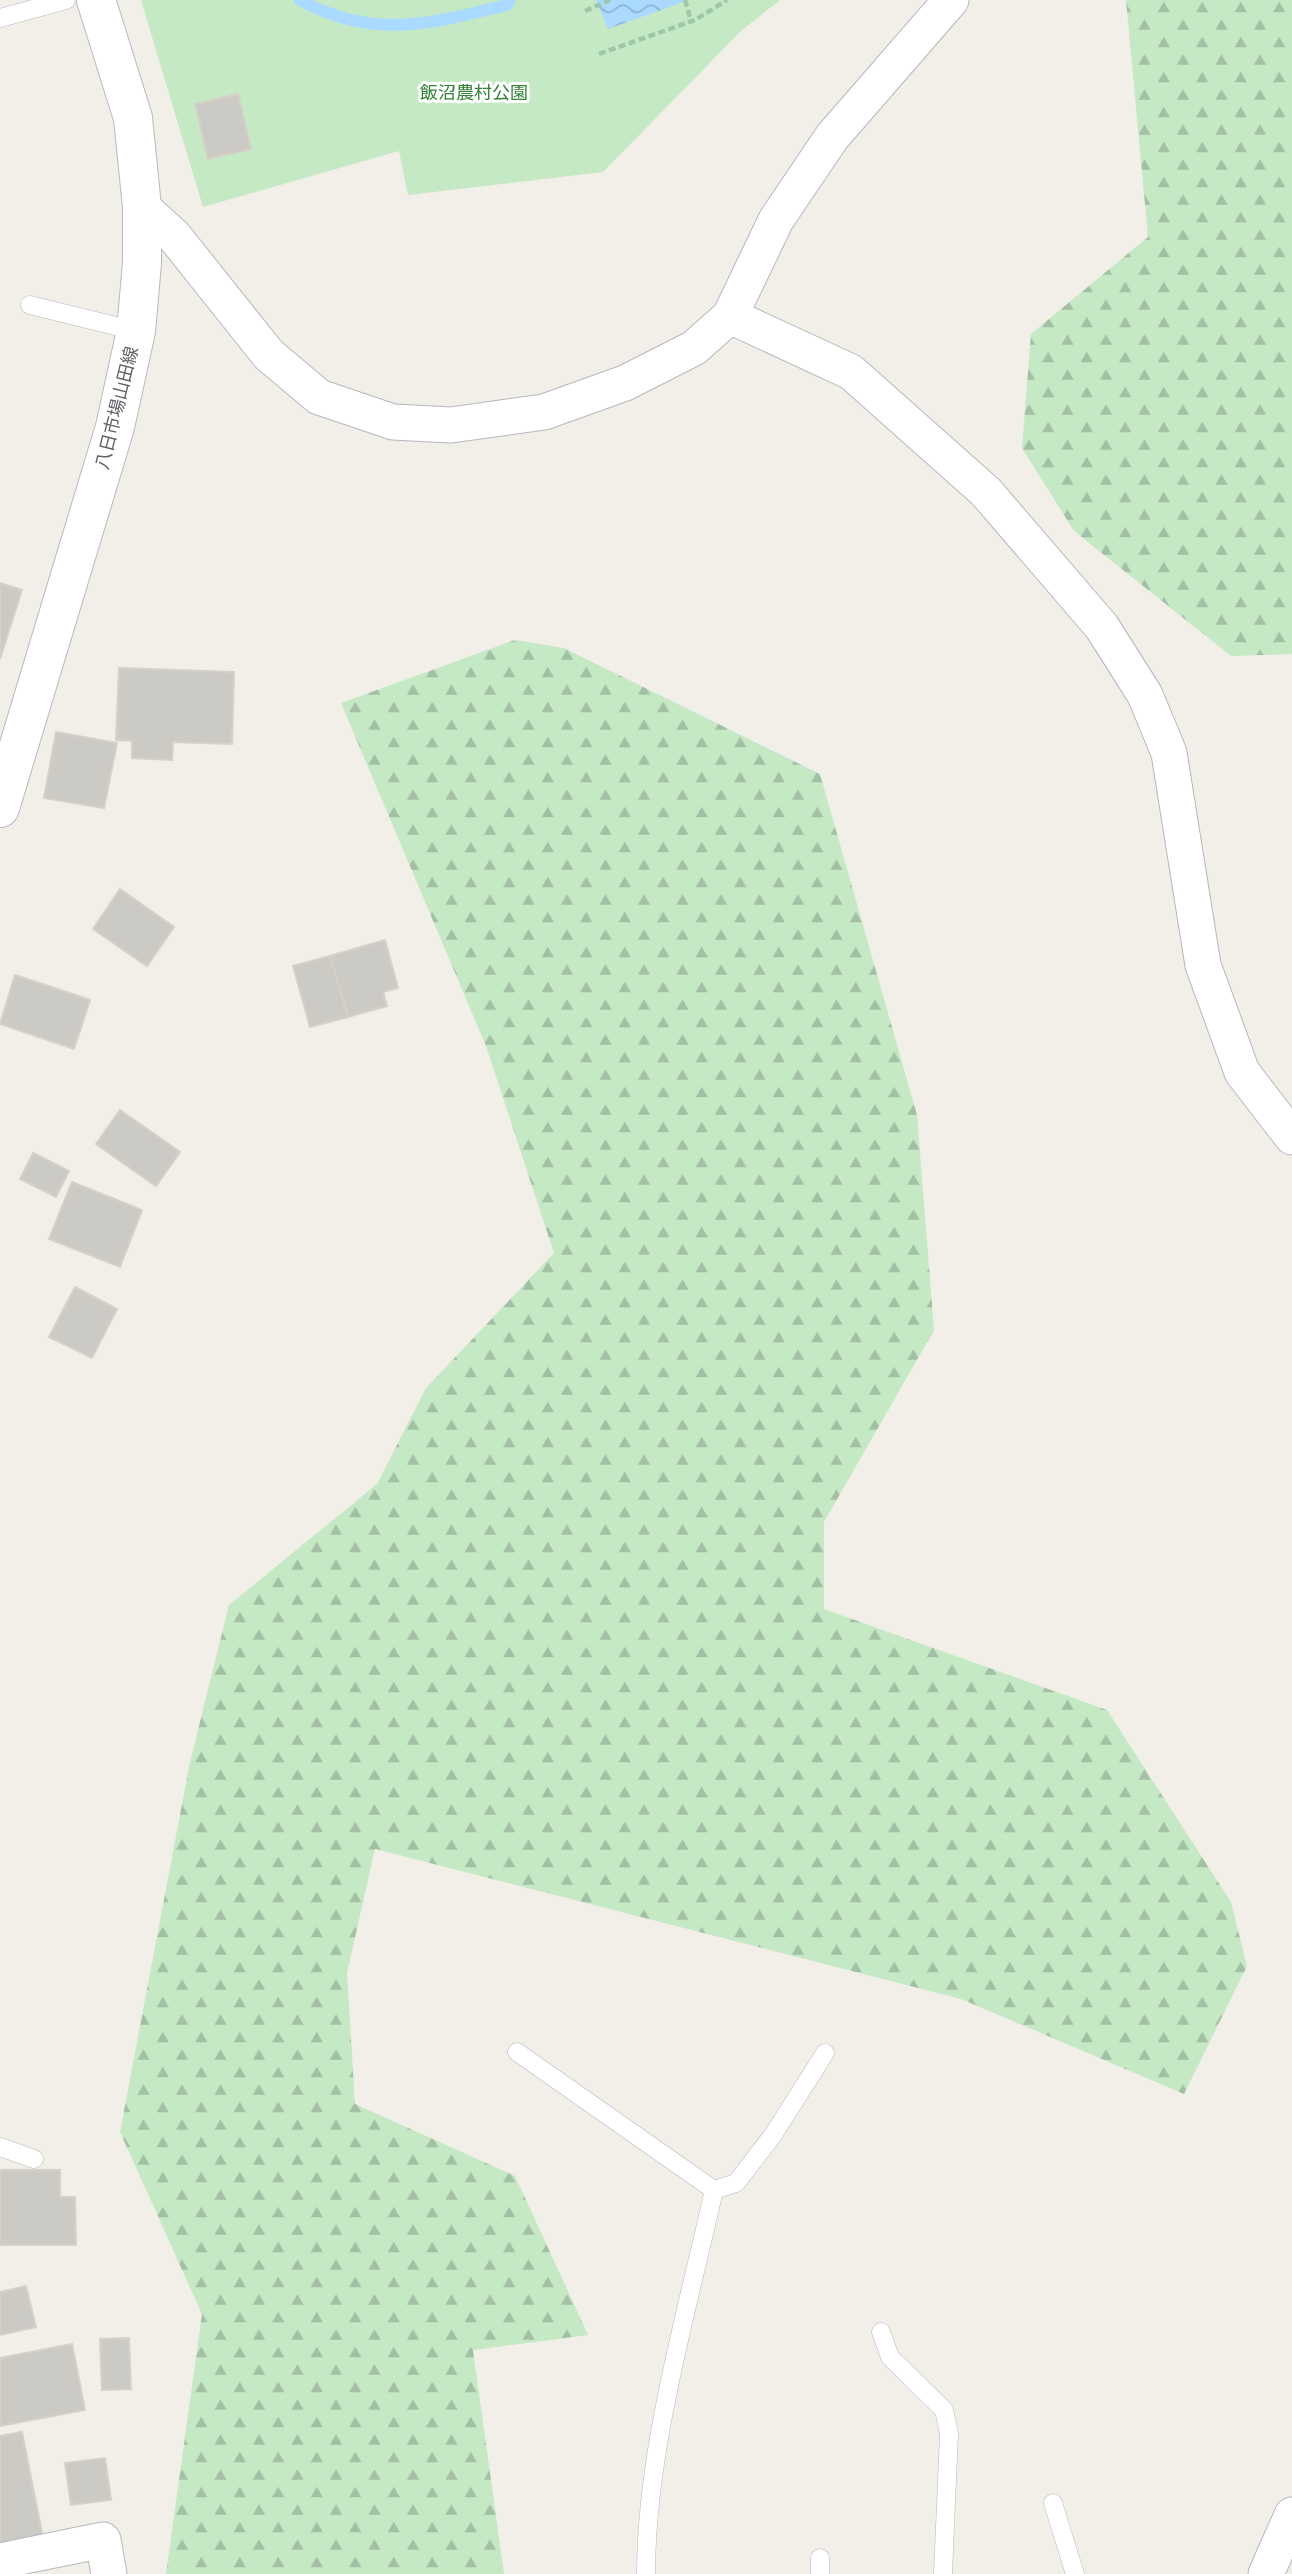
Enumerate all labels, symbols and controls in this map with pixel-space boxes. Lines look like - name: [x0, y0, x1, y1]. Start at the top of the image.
- park label: 飯沼農村公園: [420, 82, 528, 104]
- street label: 八日市場山田線: [91, 344, 143, 472]

